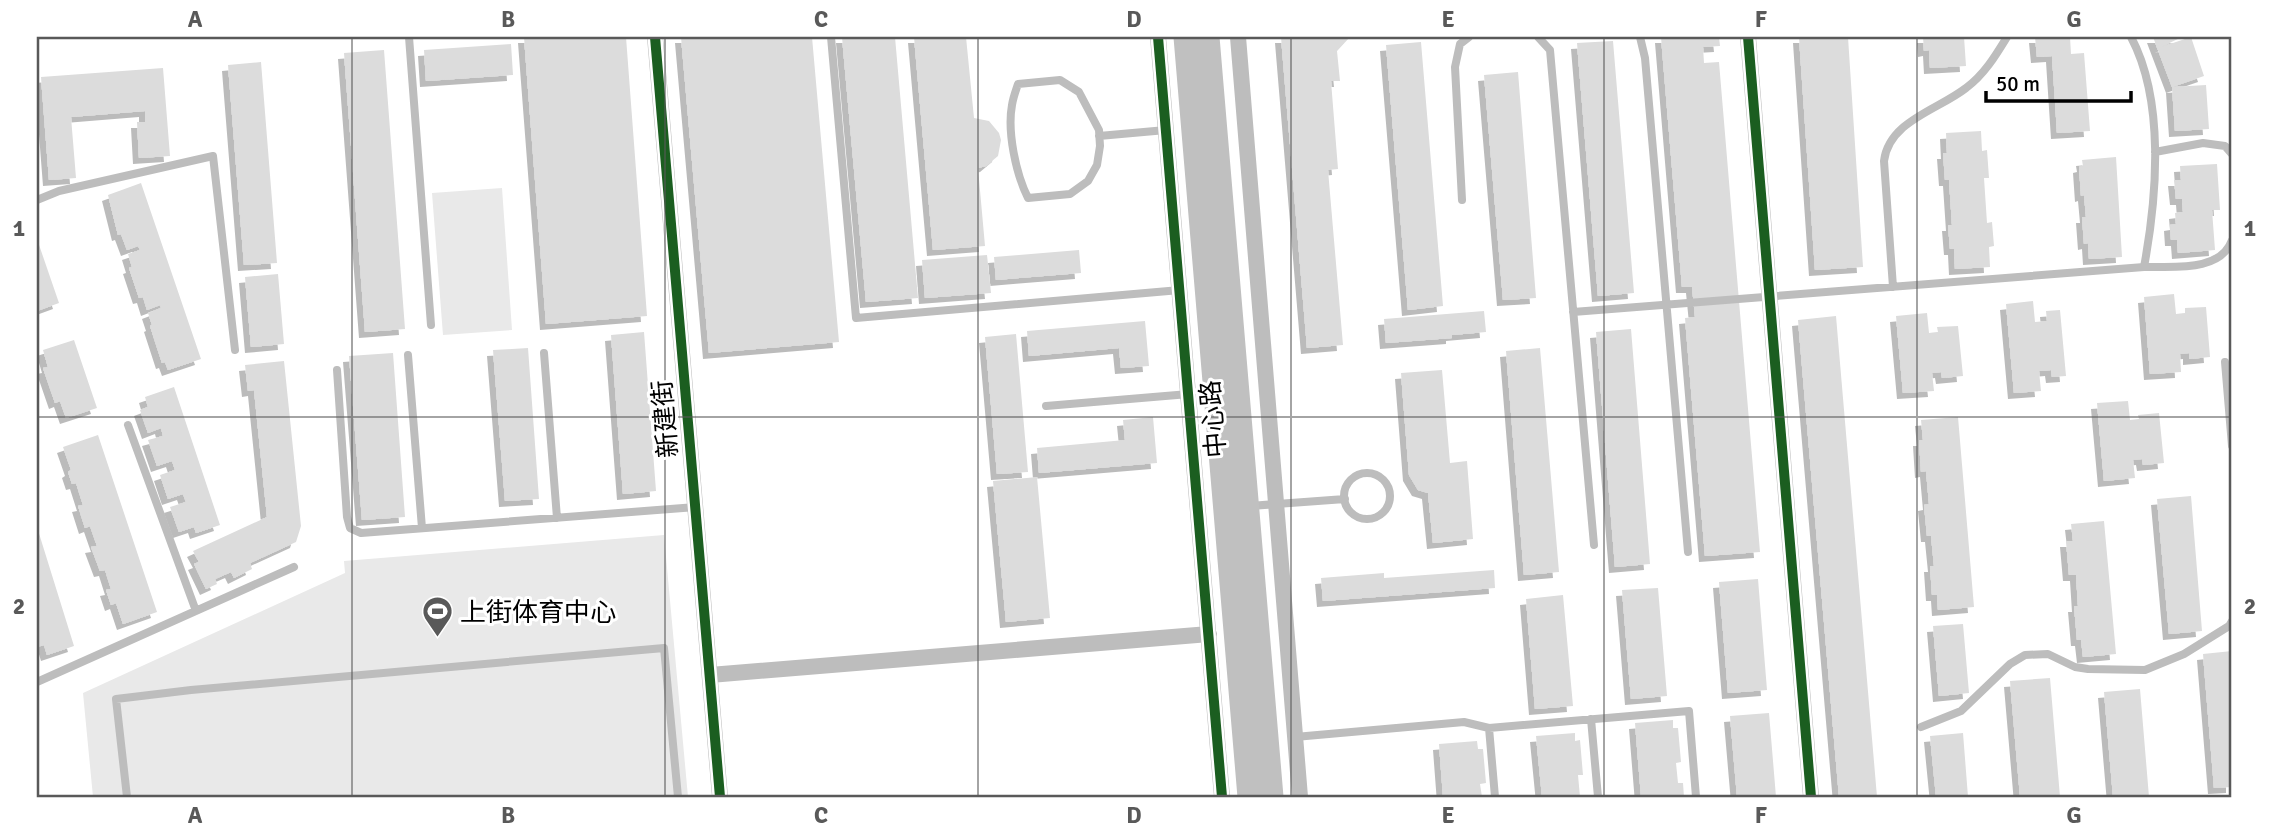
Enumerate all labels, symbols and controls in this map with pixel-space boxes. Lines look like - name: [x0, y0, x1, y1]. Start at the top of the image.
- text: A: [188, 5, 203, 34]
- text: B: [501, 5, 515, 34]
- text: C: [814, 5, 828, 34]
- text: D: [1126, 5, 1142, 34]
- text: E: [1441, 5, 1455, 34]
- text: F: [1755, 5, 1767, 34]
- text: G: [2066, 5, 2082, 34]
- scale bar: [1986, 60, 2131, 104]
- text: 50 m: [1996, 71, 2040, 97]
- text: 1: [13, 214, 25, 243]
- text: 1: [2244, 214, 2256, 243]
- street label: 新建街: [647, 379, 685, 459]
- street label: 中心路: [1195, 379, 1233, 459]
- text: 2: [13, 592, 25, 621]
- text: 2: [2244, 592, 2256, 621]
- sports icon: 上街体育中心: [420, 595, 454, 639]
- place label: 上街体育中心: [460, 597, 616, 629]
- text: A: [188, 801, 203, 830]
- text: B: [501, 801, 515, 830]
- text: C: [814, 801, 828, 830]
- text: D: [1126, 801, 1142, 830]
- text: E: [1441, 801, 1455, 830]
- text: F: [1755, 801, 1767, 830]
- text: G: [2066, 801, 2082, 830]

